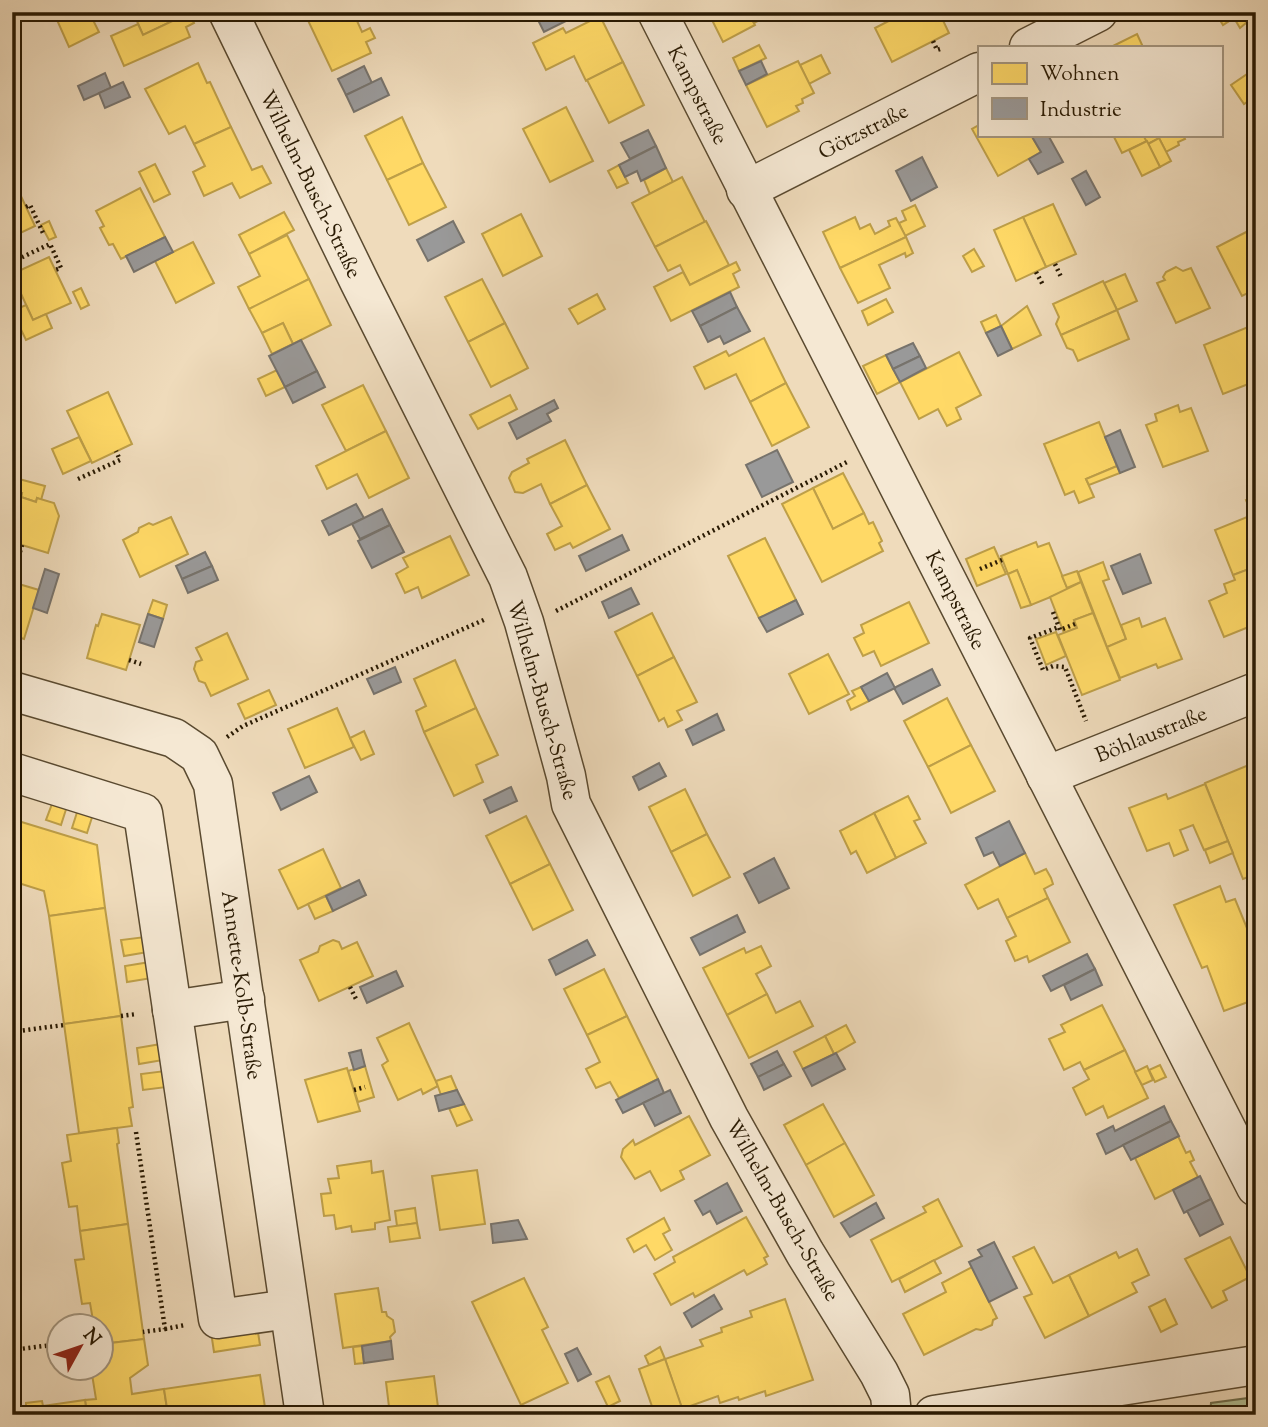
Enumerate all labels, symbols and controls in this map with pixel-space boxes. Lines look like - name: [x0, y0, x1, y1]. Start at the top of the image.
- street label: Kampstraße: [658, 41, 734, 151]
- legend: [978, 46, 1222, 136]
- text: Wohnen: [1040, 60, 1119, 90]
- street label: Wilhelm-Busch-Straße: [251, 86, 368, 284]
- text: Industrie: [1040, 96, 1122, 126]
- street label: Götzstraße: [814, 97, 914, 168]
- street label: Kampstraße: [916, 546, 992, 656]
- street label: Wilhelm-Busch-Straße: [498, 597, 584, 804]
- street label: Böhlaustraße: [1091, 700, 1212, 772]
- street label: Annette-Kolb-Straße: [212, 889, 268, 1082]
- street label: Wilhelm-Busch-Straße: [717, 1114, 846, 1308]
- north arrow: [46, 1312, 116, 1382]
- text: N: [76, 1323, 106, 1352]

